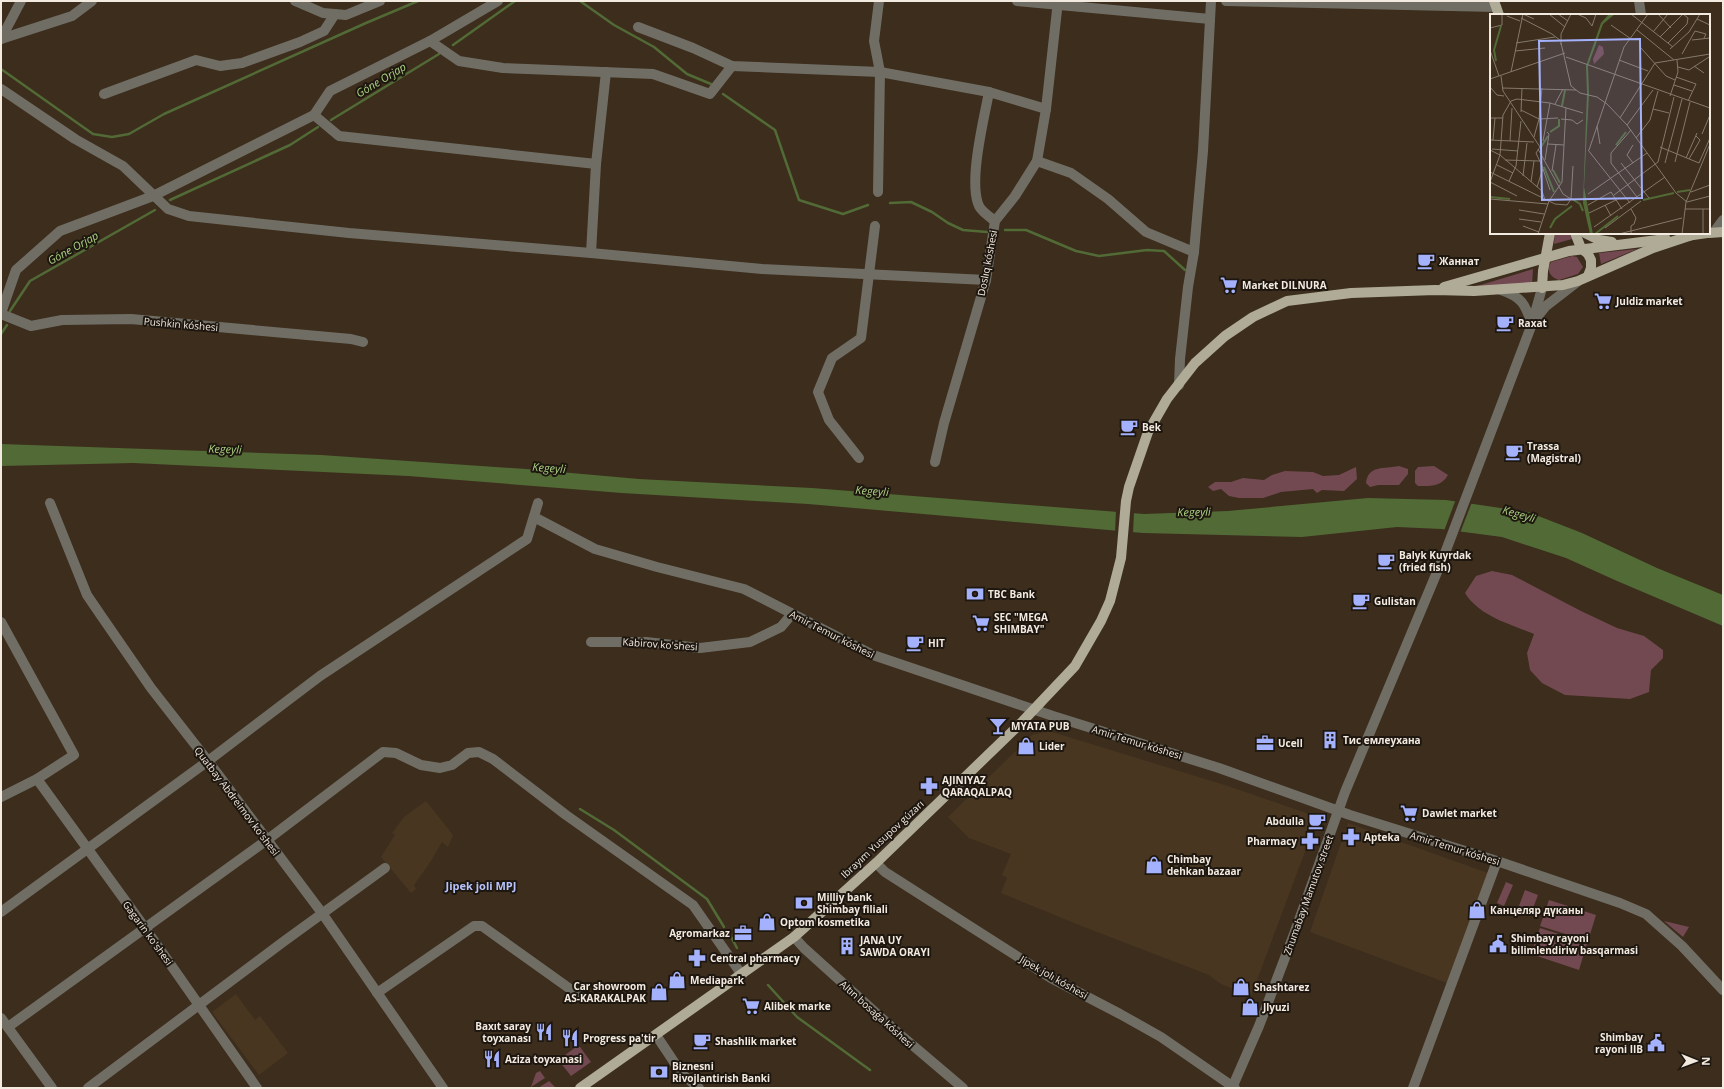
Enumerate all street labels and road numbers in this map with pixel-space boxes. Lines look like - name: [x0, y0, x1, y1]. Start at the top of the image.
- street label: Doslıq kóshesi: [974, 229, 1000, 297]
- street label: Pushkin kóshesi: [143, 314, 219, 334]
- street label: Amir Temur kóshesi: [787, 607, 877, 661]
- street label: Kabirov ko'shesi: [622, 634, 698, 654]
- street label: Amir Temur kóshesi: [1090, 722, 1184, 762]
- street label: Quatbay Abdreimov ko'shesi: [191, 744, 283, 858]
- street label: Ibrayım Yusupov gúzarı: [837, 797, 927, 881]
- street label: Amir Temur kóshesi: [1408, 828, 1502, 868]
- street label: Zhumabay Mamutov street: [1280, 833, 1336, 957]
- street label: Gagarin ko'shesi: [120, 898, 176, 968]
- street label: Jipek jolı kóshesi: [1017, 951, 1090, 1002]
- street label: Altın bosaǵa kóshesi: [837, 977, 917, 1051]

